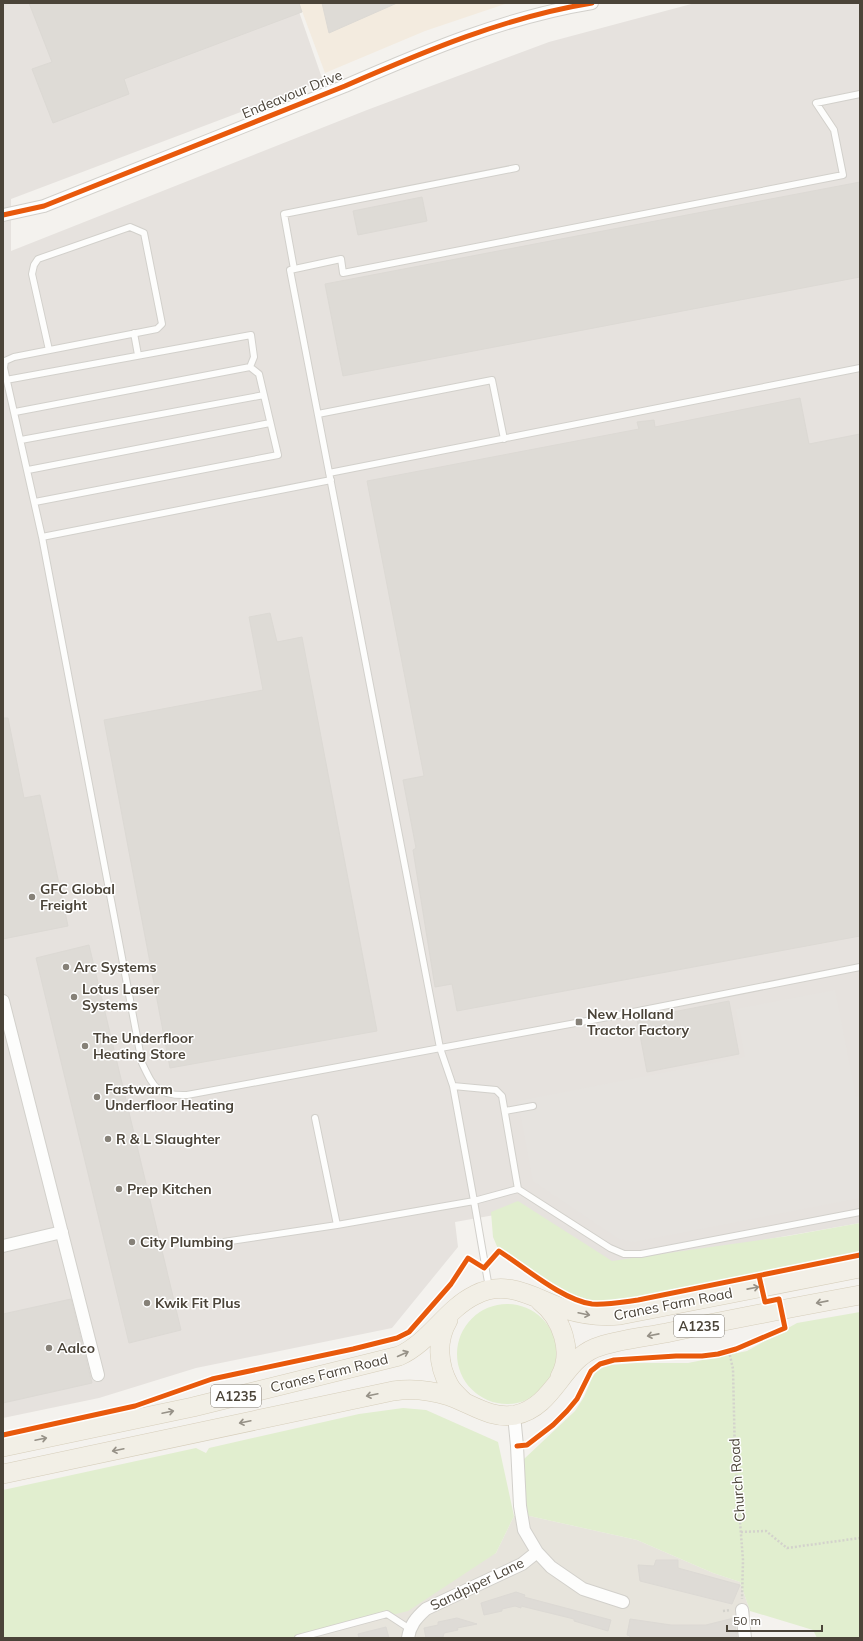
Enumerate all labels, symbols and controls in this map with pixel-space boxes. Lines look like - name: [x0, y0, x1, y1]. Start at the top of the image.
- street label: Endeavour Drive: [239, 66, 345, 122]
- place label: GFC Global Freight: [40, 880, 115, 914]
- marker: GFC Global Freight: [27, 892, 37, 902]
- place label: Arc Systems: [74, 958, 157, 976]
- marker: Arc Systems: [61, 962, 71, 972]
- place label: Lotus Laser Systems: [82, 980, 160, 1014]
- marker: Lotus Laser Systems: [69, 992, 79, 1002]
- place label: New Holland Tractor Factory: [587, 1005, 690, 1039]
- marker: New Holland Tractor Factory: [574, 1017, 584, 1027]
- place label: The Underfloor Heating Store: [93, 1029, 194, 1063]
- marker: The Underfloor Heating Store: [80, 1041, 90, 1051]
- place label: Fastwarm Underfloor Heating: [105, 1080, 234, 1114]
- marker: Fastwarm Underfloor Heating: [92, 1092, 102, 1102]
- place label: R & L Slaughter: [116, 1130, 221, 1148]
- marker: R & L Slaughter: [103, 1134, 113, 1144]
- place label: Prep Kitchen: [127, 1180, 212, 1198]
- marker: Prep Kitchen: [114, 1184, 124, 1194]
- place label: City Plumbing: [140, 1233, 234, 1251]
- marker: City Plumbing: [127, 1237, 137, 1247]
- street label: Cranes Farm Road: [612, 1284, 734, 1324]
- one-way arrow: [746, 1284, 759, 1292]
- place label: Kwik Fit Plus: [155, 1294, 241, 1312]
- marker: Kwik Fit Plus: [142, 1298, 152, 1308]
- one-way arrow: [816, 1298, 829, 1306]
- one-way arrow: [577, 1310, 590, 1318]
- road number: A1235: [674, 1315, 724, 1337]
- one-way arrow: [647, 1332, 660, 1340]
- place label: Aalco: [57, 1339, 95, 1357]
- marker: Aalco: [44, 1343, 54, 1353]
- street label: Cranes Farm Road: [268, 1350, 390, 1396]
- one-way arrow: [397, 1350, 409, 1357]
- road number: A1235: [211, 1385, 261, 1407]
- one-way arrow: [366, 1392, 379, 1400]
- one-way arrow: [161, 1407, 174, 1415]
- one-way arrow: [239, 1419, 252, 1427]
- one-way arrow: [34, 1435, 47, 1443]
- street label: Church Road: [725, 1437, 749, 1523]
- one-way arrow: [112, 1446, 125, 1454]
- street label: Sandpiper Lane: [427, 1554, 527, 1614]
- scale bar: [727, 1607, 822, 1633]
- text: 50 m: [733, 1613, 761, 1628]

